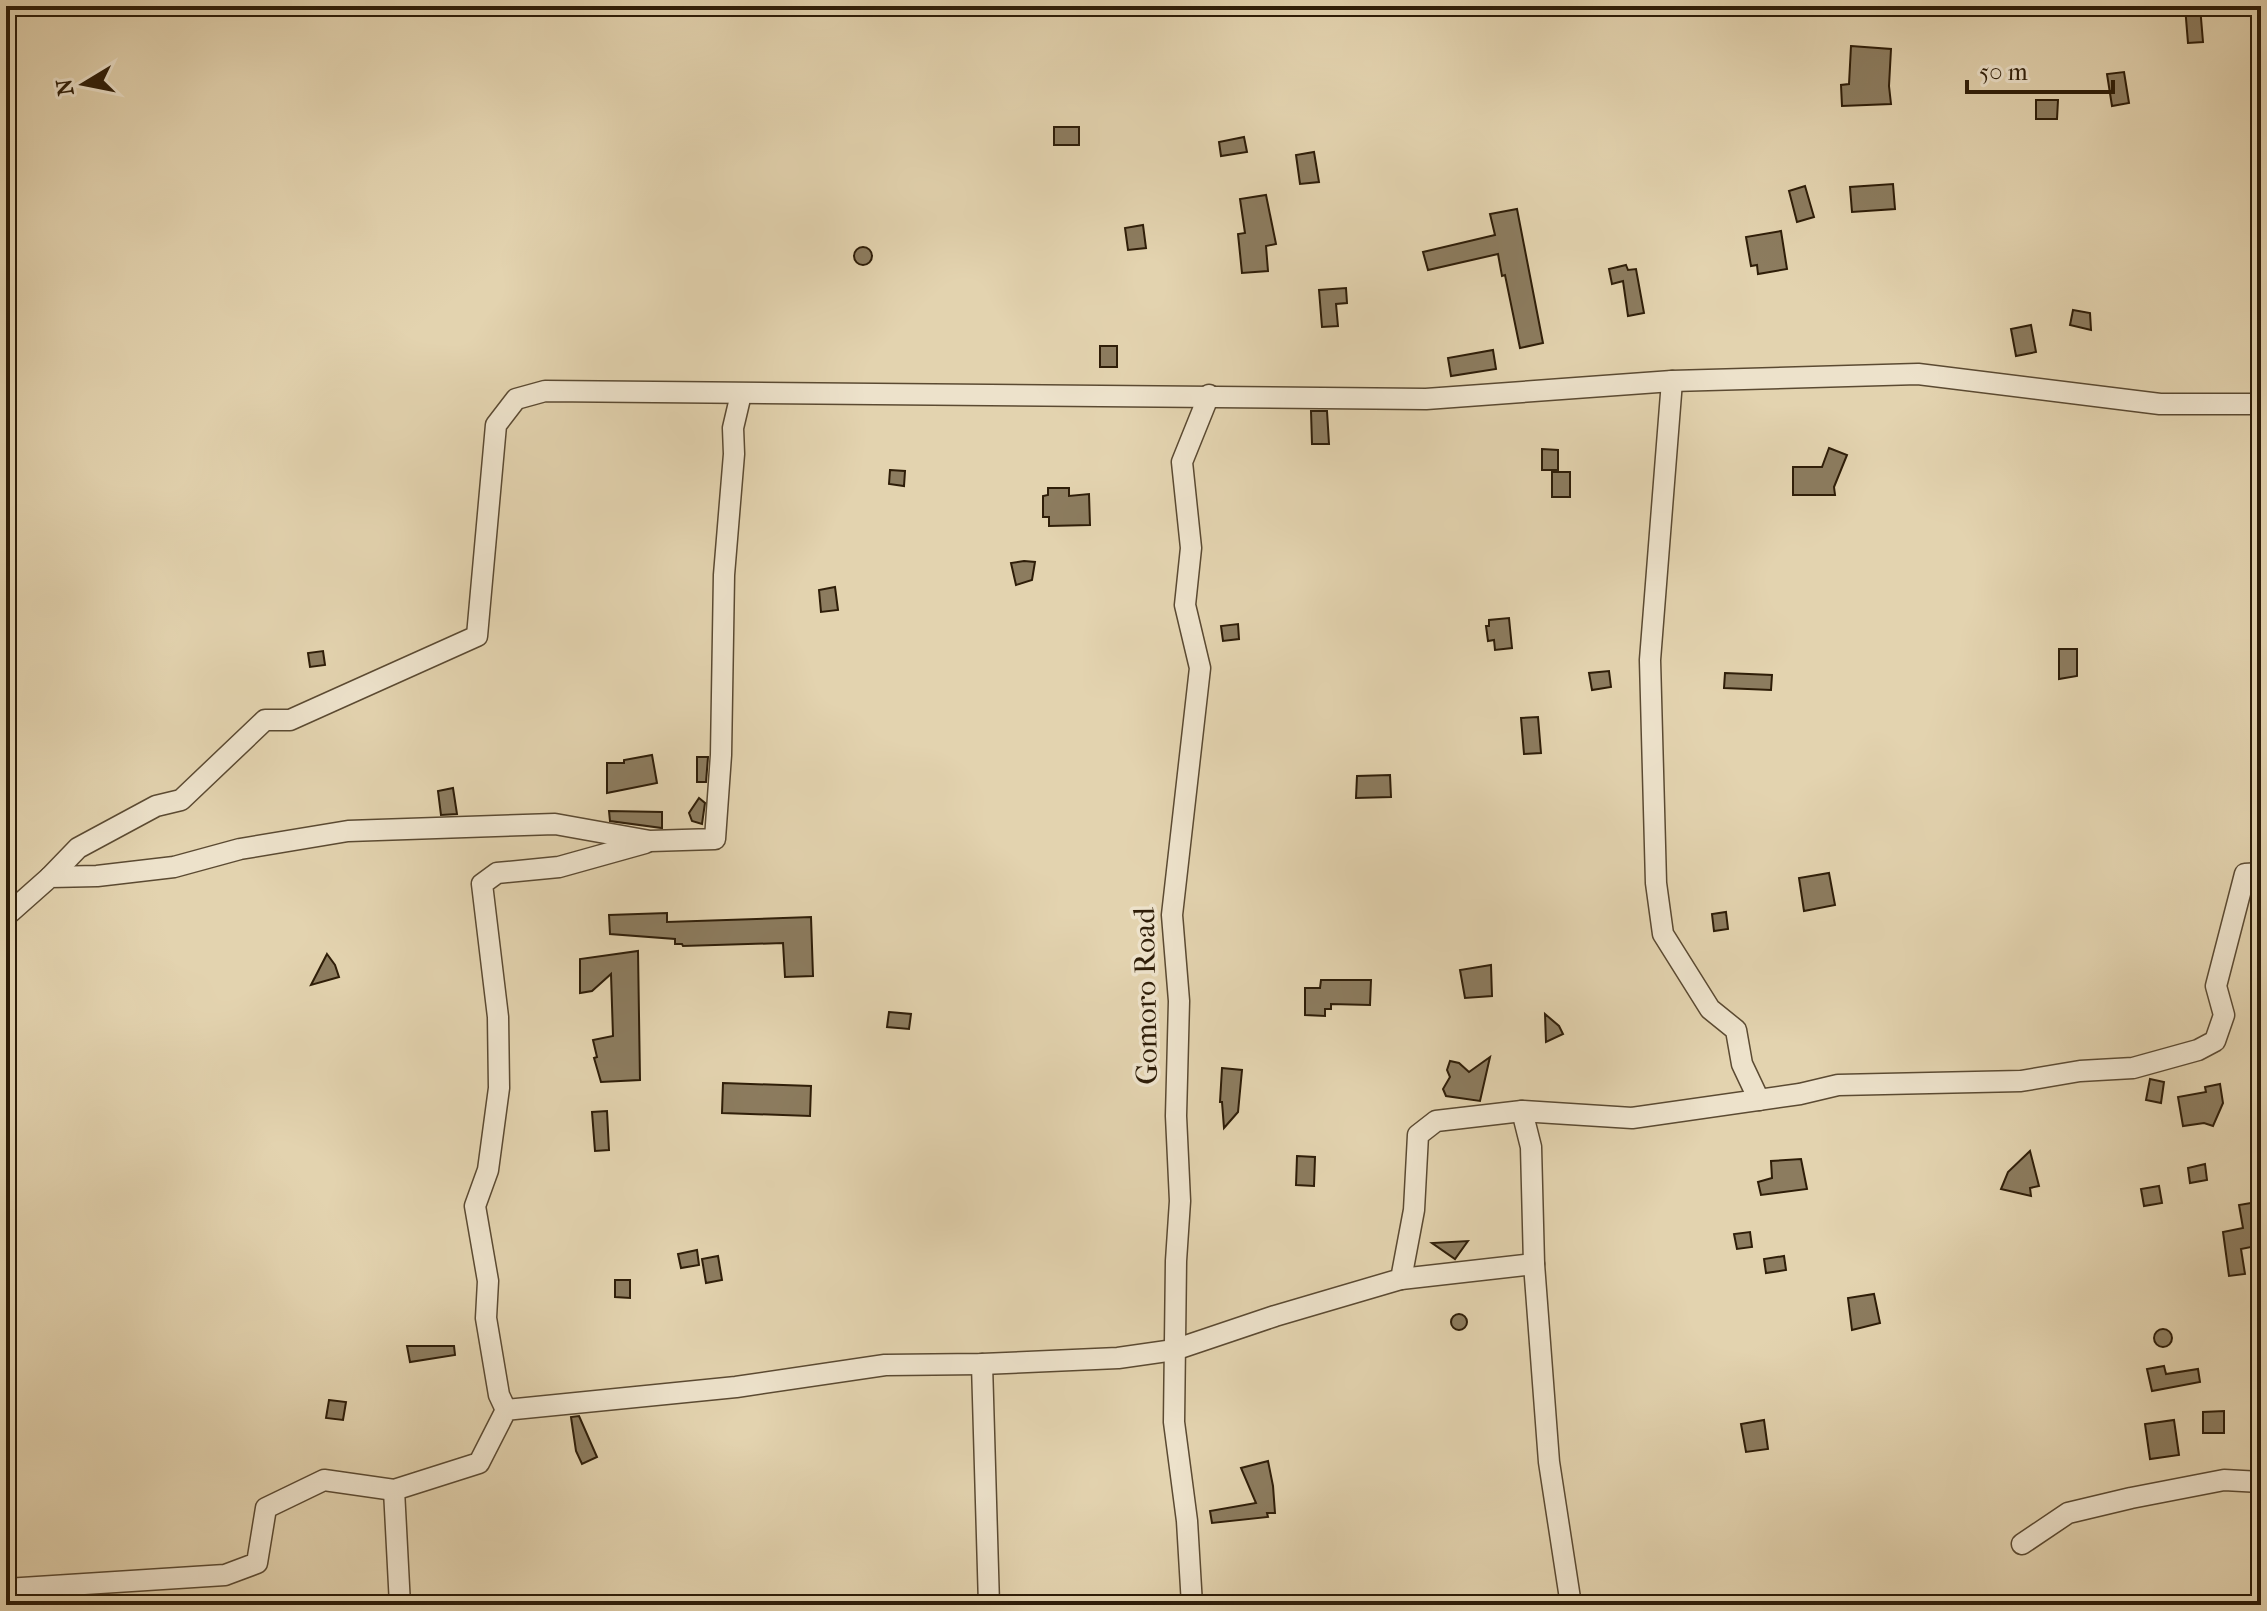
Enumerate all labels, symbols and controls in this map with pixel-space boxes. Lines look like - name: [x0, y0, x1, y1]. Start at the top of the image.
- north arrow: [44, 44, 124, 124]
- scale bar: [1967, 44, 2113, 94]
- text: 50 m: [1979, 58, 2028, 86]
- text: N: [51, 77, 80, 98]
- street label: Gomoro Road: [1127, 906, 1165, 1085]

